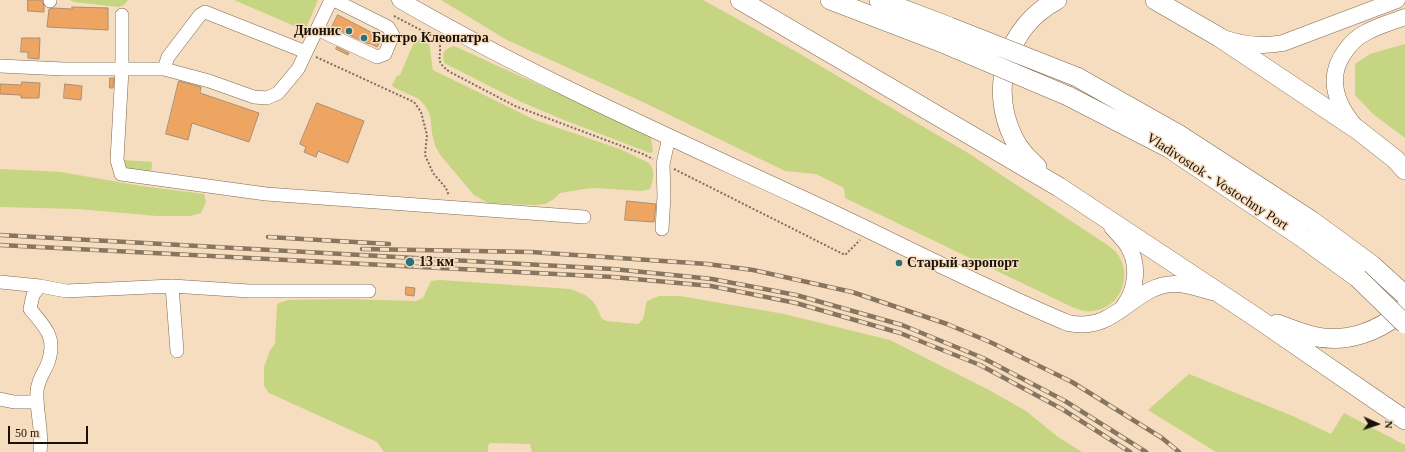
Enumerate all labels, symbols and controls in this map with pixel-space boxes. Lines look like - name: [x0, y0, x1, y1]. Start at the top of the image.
- place label: Дионис: [294, 23, 341, 39]
- marker: Дионис: [344, 26, 354, 36]
- place label: Бистро Клеопатра: [372, 30, 489, 46]
- marker: Бистро Клеопатра: [359, 33, 369, 43]
- street label: Vladivostok - Vostochny Port: [1143, 130, 1291, 234]
- place label: 13 км: [419, 254, 454, 270]
- place label: Старый аэропорт: [907, 255, 1019, 271]
- marker: 13 км: [404, 256, 416, 268]
- marker: Старый аэропорт: [894, 258, 904, 268]
- north arrow: [1357, 404, 1397, 444]
- scale bar: [10, 418, 90, 444]
- text: N: [1383, 420, 1395, 429]
- text: 50 m: [15, 426, 39, 440]

